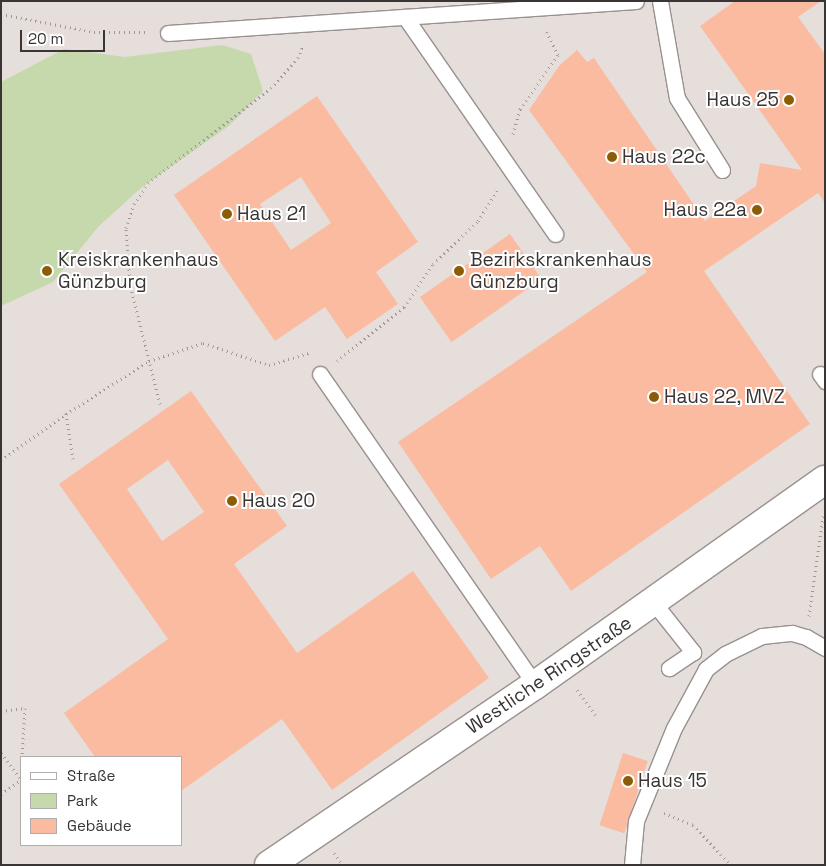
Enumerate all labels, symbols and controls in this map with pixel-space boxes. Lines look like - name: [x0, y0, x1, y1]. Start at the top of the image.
- scale bar: [22, 20, 108, 52]
- text: 20 m: [28, 29, 63, 48]
- place label: Haus 25: [706, 89, 779, 111]
- marker: Haus 25: [783, 94, 795, 106]
- place label: Haus 22c: [622, 146, 706, 168]
- marker: Haus 22c: [606, 151, 618, 163]
- place label: Haus 22a: [663, 199, 747, 221]
- place label: Haus 21: [237, 203, 306, 225]
- marker: Haus 22a: [751, 204, 763, 216]
- marker: Haus 21: [221, 208, 233, 220]
- place label: Kreiskrankenhaus Günzburg: [58, 249, 219, 293]
- place label: Bezirkskrankenhaus Günzburg: [470, 249, 651, 293]
- marker: Kreiskrankenhaus Günzburg: [40, 264, 54, 278]
- marker: Bezirkskrankenhaus Günzburg: [452, 264, 466, 278]
- place label: Haus 22, MVZ: [664, 386, 785, 408]
- marker: Haus 22, MVZ: [648, 391, 660, 403]
- place label: Haus 20: [242, 490, 315, 512]
- marker: Haus 20: [226, 495, 238, 507]
- street label: Westliche Ringstraße: [462, 611, 636, 739]
- legend: [20, 756, 182, 846]
- text: Straße: [67, 766, 115, 785]
- place label: Haus 15: [638, 770, 707, 792]
- marker: Haus 15: [622, 775, 634, 787]
- text: Park: [67, 791, 98, 810]
- text: Gebäude: [67, 816, 132, 835]

